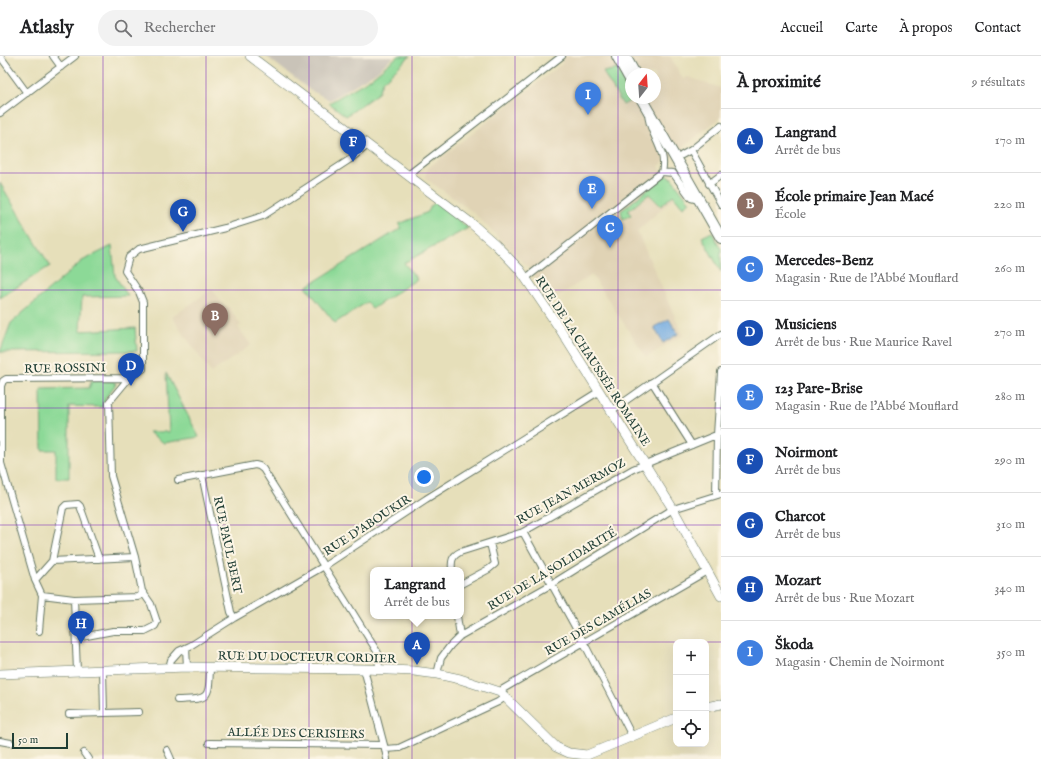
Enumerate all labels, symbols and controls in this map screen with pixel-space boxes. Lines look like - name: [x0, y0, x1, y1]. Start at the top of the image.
- search box: [98, 10, 378, 46]
- text: Atlasly: [20, 16, 74, 40]
- icon: search: [112, 17, 134, 39]
- text: Rechercher: [144, 18, 216, 37]
- text: Accueil: [780, 19, 823, 37]
- text: Carte: [845, 19, 878, 37]
- text: À propos: [900, 19, 952, 37]
- text: Contact: [974, 19, 1021, 37]
- north arrow: [625, 68, 661, 104]
- text: À proximité: [737, 72, 821, 93]
- text: 9 résultats: [972, 74, 1025, 91]
- pin: I: [575, 82, 601, 115]
- text: Langrand: [775, 123, 836, 142]
- pin: F: [340, 129, 366, 162]
- text: A: [746, 132, 754, 149]
- text: 170 m: [995, 132, 1025, 149]
- text: Arrêt de bus: [775, 142, 841, 159]
- pin: E: [579, 176, 605, 209]
- text: École primaire Jean Macé: [775, 187, 934, 206]
- text: B: [746, 196, 754, 213]
- text: 220 m: [994, 196, 1025, 213]
- pin: G: [170, 199, 196, 232]
- text: École: [775, 206, 806, 223]
- pin: C: [597, 215, 623, 248]
- text: Mercedes-Benz: [775, 251, 874, 270]
- text: C: [745, 260, 755, 277]
- text: 260 m: [994, 260, 1025, 277]
- text: Magasin · Rue de l'Abbé Mouflard: [775, 270, 958, 287]
- street label: RUE DE LA CHAUSSÉE ROMAINE: [532, 273, 654, 449]
- pin: B: [202, 303, 228, 336]
- text: Musiciens: [775, 315, 836, 334]
- text: D: [745, 324, 755, 341]
- text: 270 m: [994, 324, 1025, 341]
- text: Arrêt de bus · Rue Maurice Ravel: [775, 334, 952, 351]
- pin: D: [118, 353, 144, 386]
- street label: RUE ROSSINI: [24, 360, 106, 377]
- text: 123 Pare-Brise: [775, 379, 863, 398]
- text: E: [745, 388, 755, 405]
- text: 280 m: [995, 388, 1025, 405]
- text: Magasin · Rue de l'Abbé Mouflard: [775, 398, 958, 415]
- text: Noirmont: [775, 443, 838, 462]
- text: F: [746, 452, 754, 469]
- text: 290 m: [994, 452, 1025, 469]
- street label: RUE JEAN MERMOZ: [514, 455, 629, 529]
- text: Arrêt de bus: [775, 462, 841, 479]
- your location: [414, 467, 434, 487]
- street label: RUE D'ABOUKIR: [321, 491, 415, 559]
- street label: RUE PAUL BERT: [210, 495, 245, 595]
- text: Charcot: [775, 507, 825, 526]
- text: G: [745, 516, 755, 533]
- text: 310 m: [996, 516, 1025, 533]
- street label: RUE DE LA SOLIDARITÉ: [485, 524, 619, 614]
- text: Arrêt de bus: [775, 526, 841, 543]
- popup: [370, 567, 464, 619]
- text: Mozart: [775, 571, 821, 590]
- text: Langrand: [384, 575, 445, 594]
- text: H: [744, 580, 756, 597]
- text: 340 m: [995, 580, 1025, 597]
- street label: RUE DES CAMÉLIAS: [542, 585, 654, 659]
- text: Arrêt de bus · Rue Mozart: [775, 590, 914, 607]
- text: Arrêt de bus: [384, 594, 450, 611]
- pin: H: [68, 611, 94, 644]
- pin: A: [404, 632, 430, 665]
- text: Škoda: [775, 635, 813, 654]
- map controls: [673, 639, 709, 747]
- button: +: [673, 639, 709, 675]
- text: I: [747, 644, 753, 661]
- text: 350 m: [996, 644, 1025, 661]
- street label: RUE DU DOCTEUR CORDIER: [218, 648, 397, 667]
- text: Magasin · Chemin de Noirmont: [775, 654, 945, 671]
- button: −: [673, 675, 709, 711]
- button: locate: [673, 711, 709, 747]
- street label: ALLÉE DES CERISIERS: [226, 724, 365, 742]
- scale bar: [12, 731, 68, 750]
- text: 50 m: [18, 733, 38, 747]

